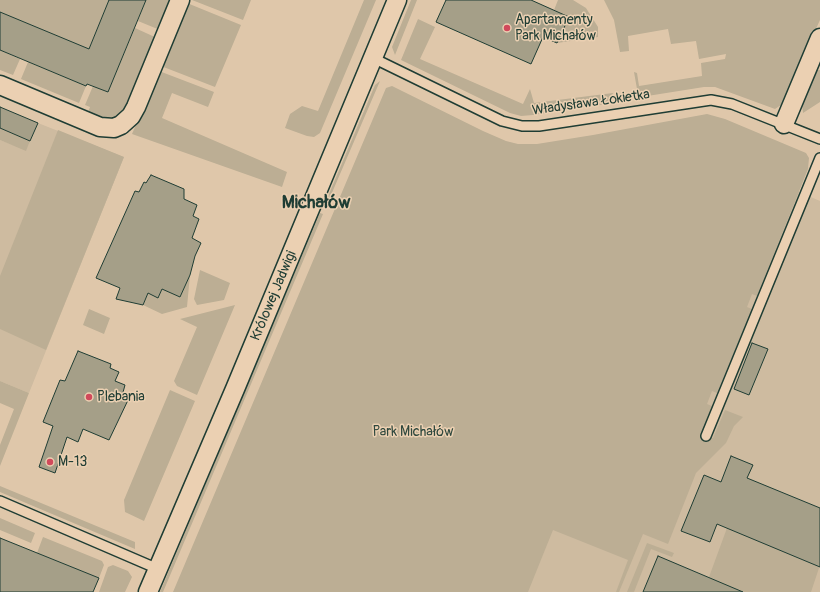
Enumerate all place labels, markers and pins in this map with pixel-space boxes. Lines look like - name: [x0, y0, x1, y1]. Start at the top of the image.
- place label: Apartamenty Park Michałów: [515, 12, 596, 44]
- marker: Apartamenty Park Michałów: [502, 23, 512, 33]
- place label: Plebania: [97, 389, 145, 405]
- marker: Plebania: [84, 392, 94, 402]
- place label: M-13: [58, 454, 87, 470]
- marker: M-13: [45, 457, 55, 467]

